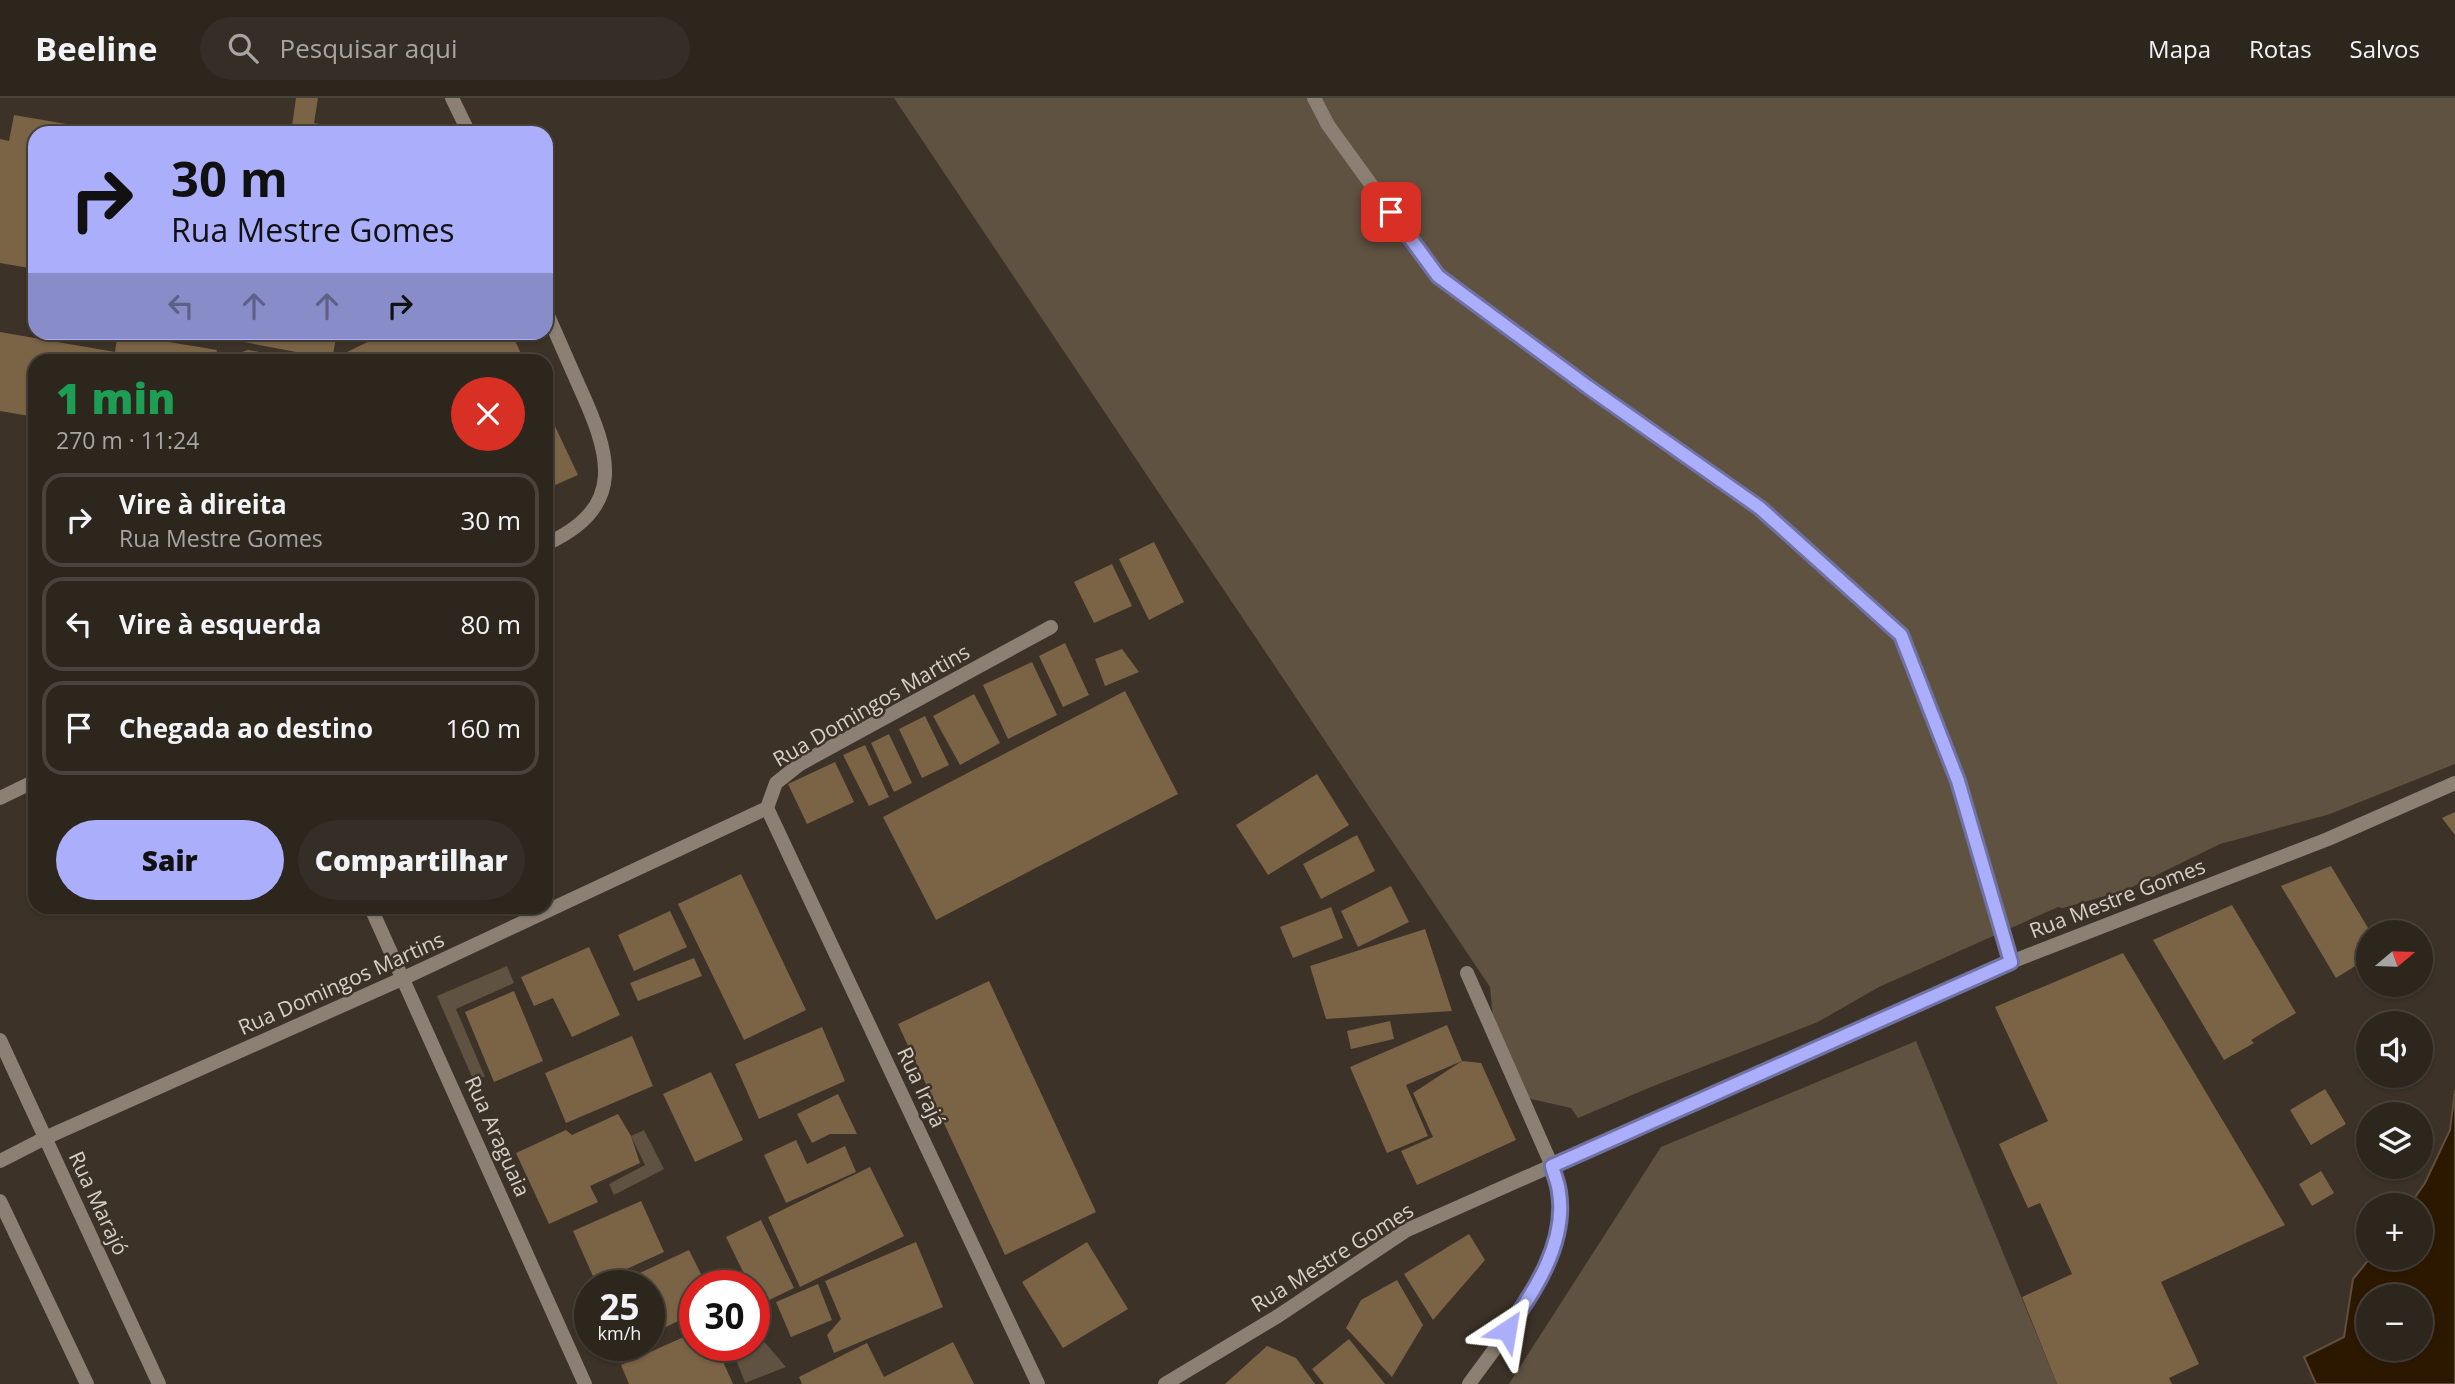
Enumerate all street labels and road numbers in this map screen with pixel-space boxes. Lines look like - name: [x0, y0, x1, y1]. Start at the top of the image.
- street label: Rua Domingos Martins: [768, 637, 974, 773]
- street label: Rua Mestre Gomes: [2025, 852, 2209, 944]
- street label: Rua Domingos Martins: [234, 925, 448, 1041]
- street label: Rua Irajá: [891, 1042, 953, 1132]
- street label: Rua Araguaia: [459, 1071, 537, 1201]
- street label: Rua Marajó: [63, 1146, 135, 1260]
- street label: Rua Mestre Gomes: [1246, 1196, 1418, 1318]

